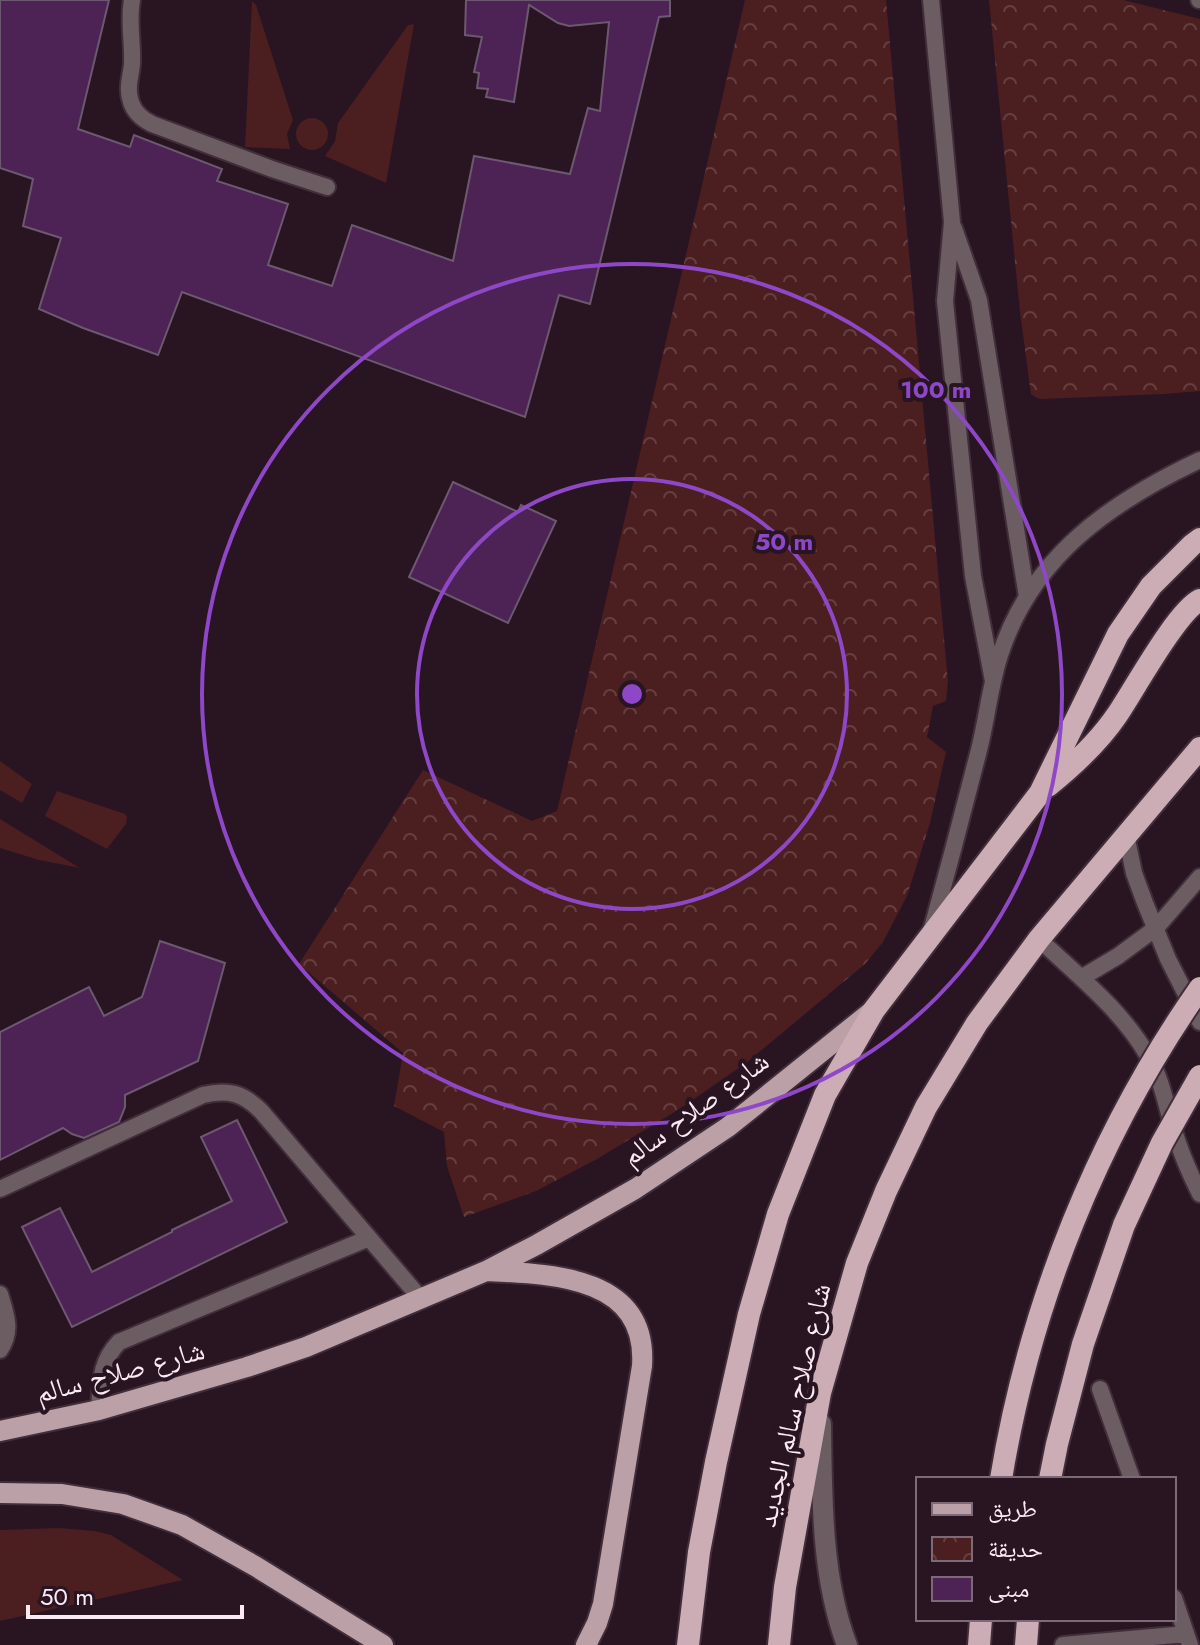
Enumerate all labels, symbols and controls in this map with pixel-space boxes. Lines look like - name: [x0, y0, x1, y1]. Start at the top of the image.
- text: 100 m: [901, 372, 971, 407]
- text: 50 m: [755, 524, 813, 559]
- centre of rings: [618, 680, 646, 708]
- street label: شارع صلاح سالم: [613, 1041, 777, 1176]
- street label: شارع صلاح سالم الجديد: [746, 1279, 841, 1531]
- street label: شارع صلاح سالم: [31, 1329, 209, 1414]
- legend: [916, 1477, 1176, 1621]
- text: طريق: [988, 1491, 1037, 1526]
- text: حديقة: [988, 1531, 1043, 1566]
- scale bar: [28, 1569, 242, 1619]
- text: مبنى: [988, 1571, 1029, 1606]
- text: 50 m: [40, 1579, 94, 1614]

